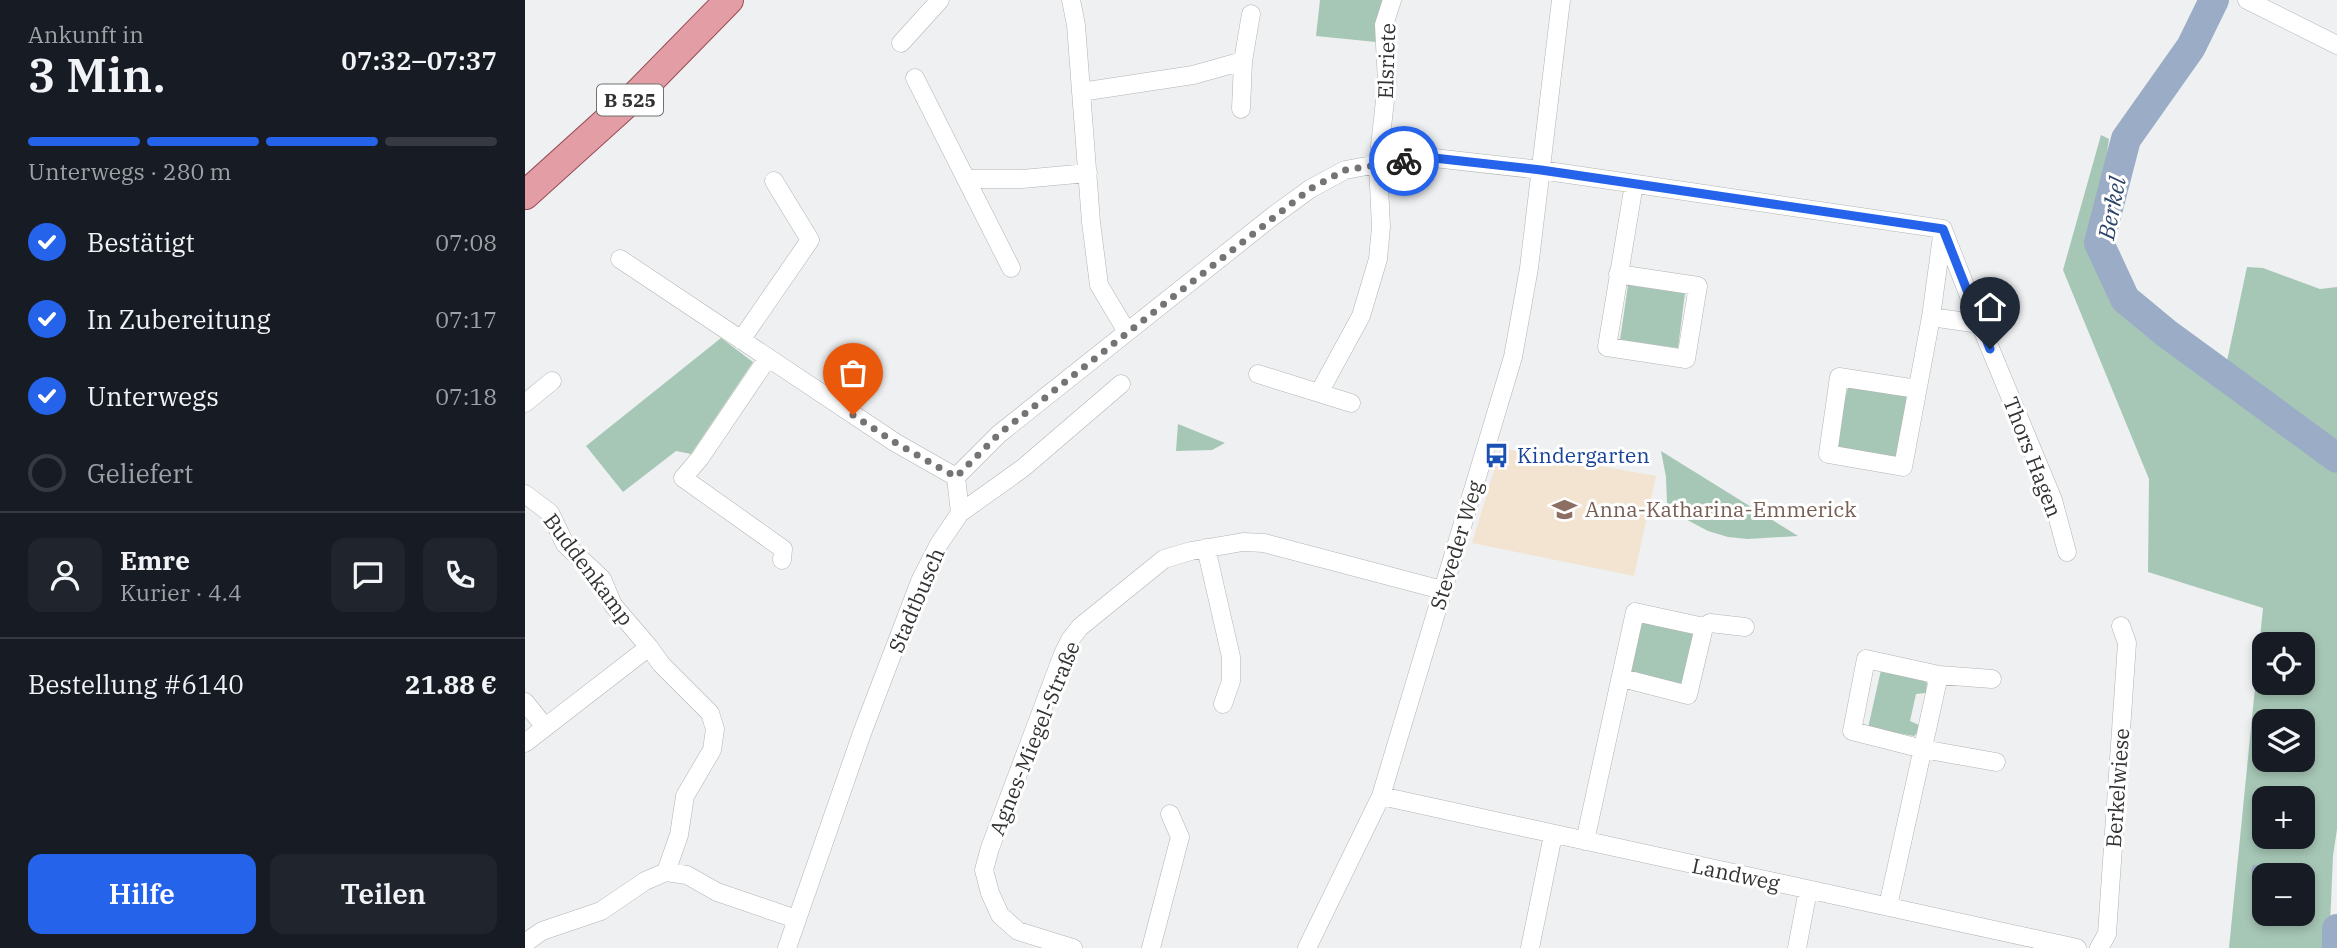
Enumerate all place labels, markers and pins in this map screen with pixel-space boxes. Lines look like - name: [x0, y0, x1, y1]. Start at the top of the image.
- pin: [1960, 277, 2020, 349]
- pin: [823, 343, 883, 415]
- bus stop icon: Kindergarten: [1483, 441, 1511, 469]
- place label: Kindergarten: [1517, 441, 1650, 469]
- school or university icon: Anna-Katharina-Emmerick: [1551, 495, 1579, 523]
- place label: Anna-Katharina-Emmerick: [1585, 495, 1857, 523]

